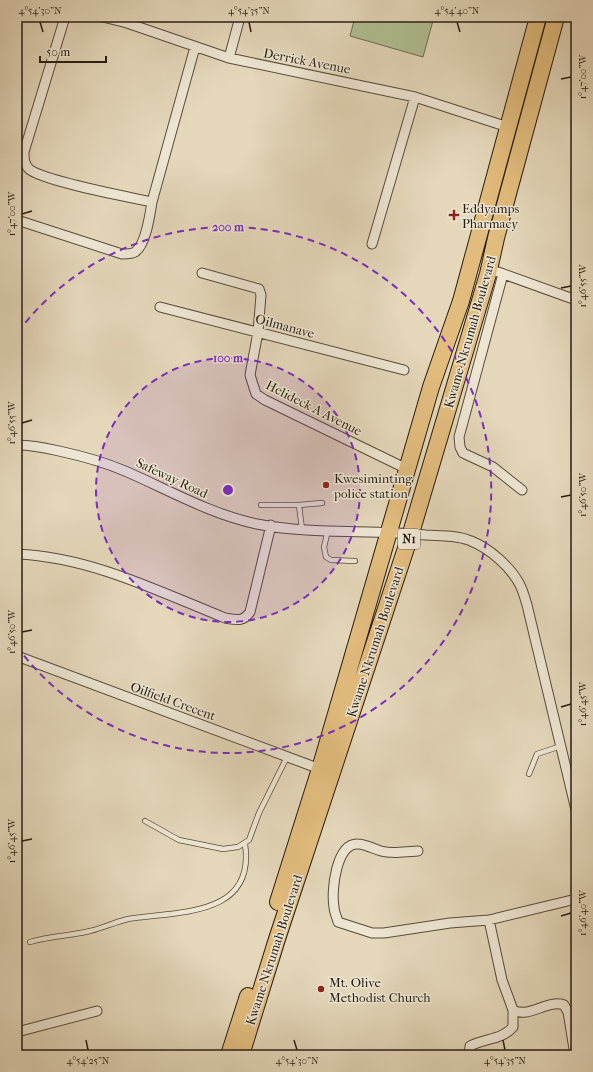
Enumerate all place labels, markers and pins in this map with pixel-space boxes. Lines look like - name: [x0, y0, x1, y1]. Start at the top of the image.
- place label: Eddyamps Pharmacy: [462, 201, 520, 231]
- marker: Eddyamps Pharmacy: [449, 210, 459, 220]
- place label: Kwesiminting police station: [333, 471, 413, 501]
- marker: Kwesiminting police station: [321, 480, 331, 490]
- centre of rings: [221, 483, 235, 497]
- place label: Mt. Olive Methodist Church: [329, 975, 431, 1005]
- marker: Mt. Olive Methodist Church: [316, 984, 326, 994]

